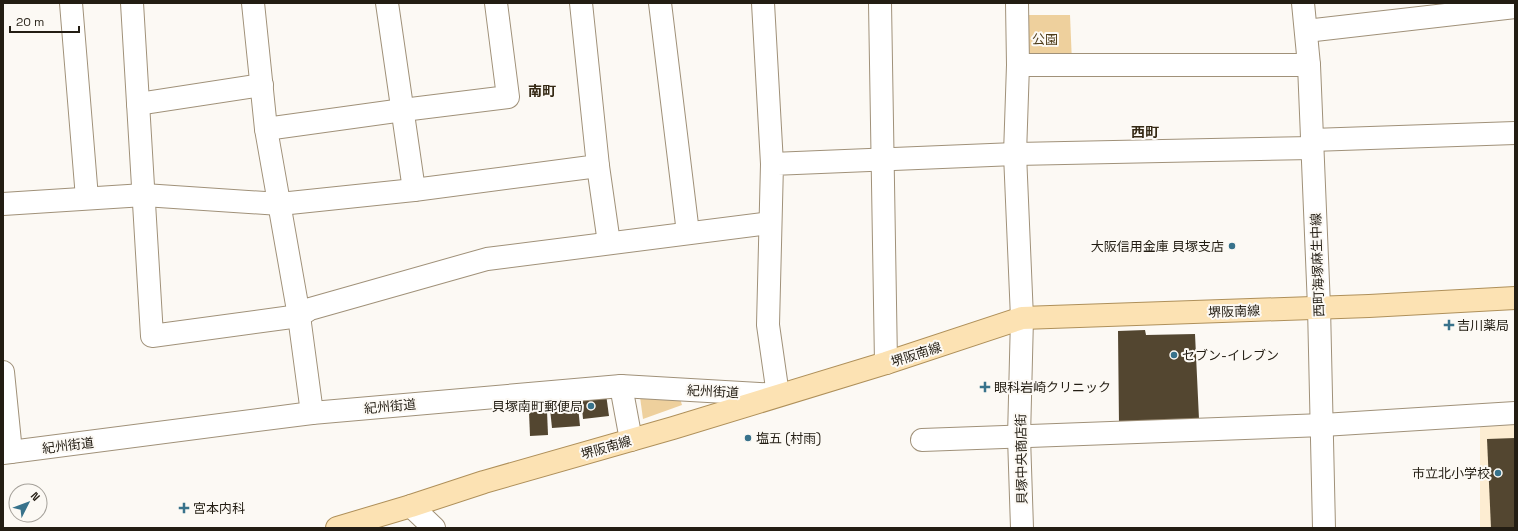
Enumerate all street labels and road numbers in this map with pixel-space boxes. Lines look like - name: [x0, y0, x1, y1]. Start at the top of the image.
- street label: 西町海塚麻生中線: [1307, 213, 1328, 317]
- street label: 堺阪南線: [1208, 302, 1260, 321]
- street label: 堺阪南線: [889, 338, 944, 371]
- street label: 紀州街道: [687, 382, 739, 401]
- street label: 紀州街道: [363, 396, 417, 417]
- street label: 貝塚中央商店街: [1012, 413, 1031, 505]
- street label: 堺阪南線: [579, 432, 633, 463]
- street label: 紀州街道: [41, 434, 95, 457]

